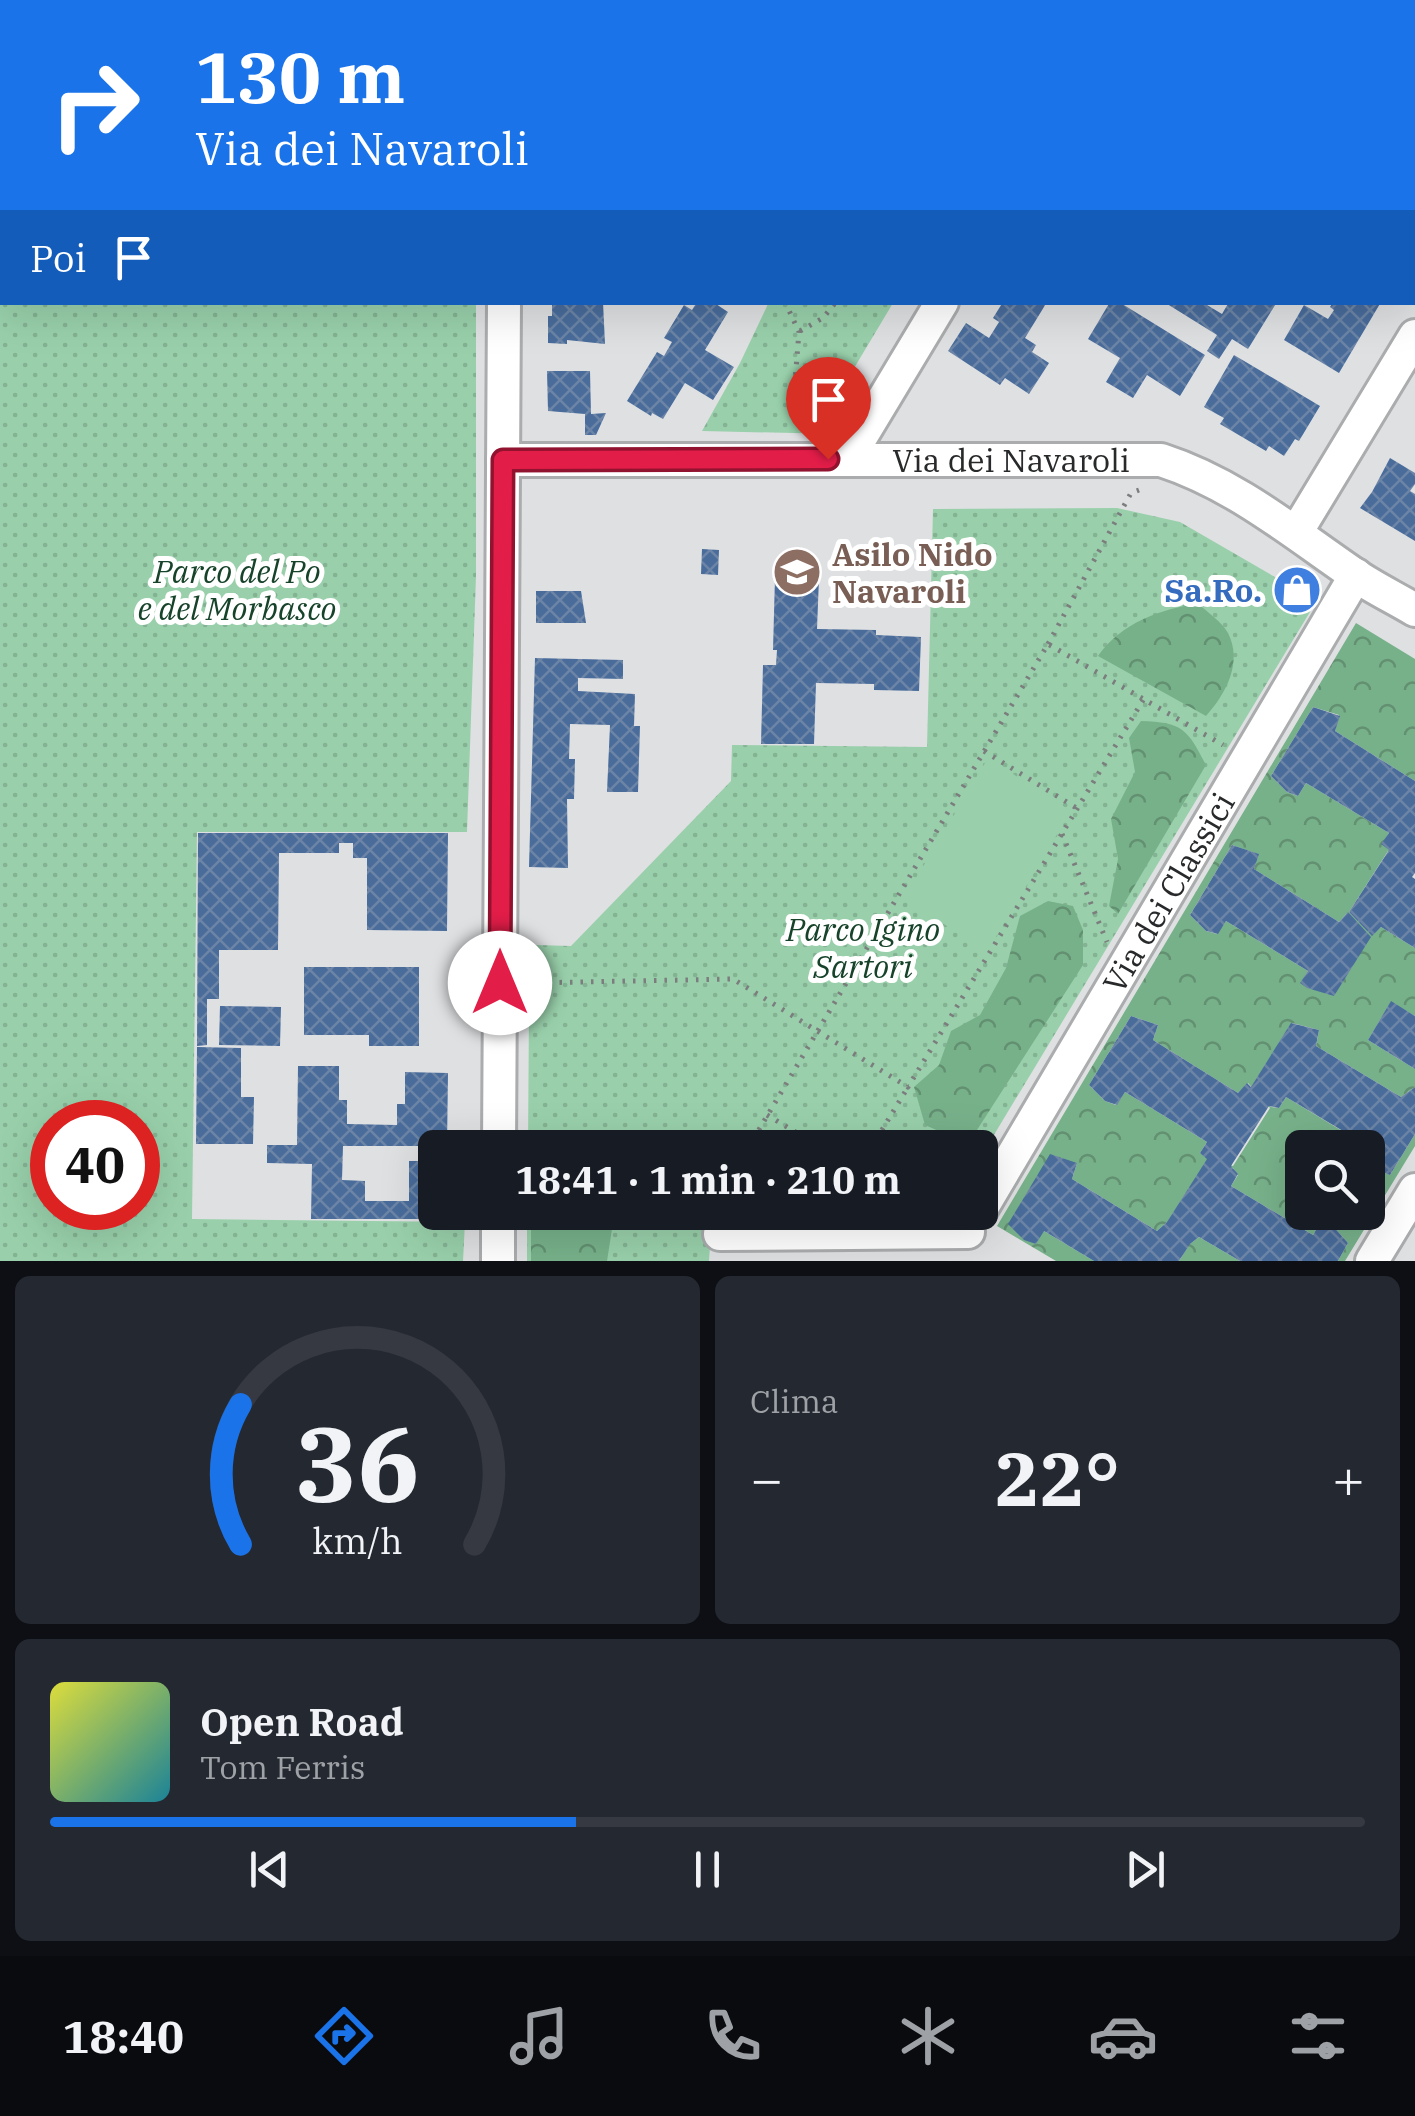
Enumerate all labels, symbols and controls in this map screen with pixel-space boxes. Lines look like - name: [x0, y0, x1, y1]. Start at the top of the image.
- text: 130 m: [195, 31, 405, 122]
- icon: right: [30, 40, 160, 170]
- text: Via dei Navaroli: [195, 119, 529, 177]
- icon: arrive: [106, 230, 161, 285]
- text: Poi: [30, 233, 86, 282]
- pin: [786, 357, 871, 460]
- icon: arrive: [801, 372, 856, 427]
- street label: Via dei Navaroli: [892, 439, 1130, 481]
- place label: Asilo Nido Navaroli: [832, 533, 993, 612]
- school or university icon: Asilo Nido Navaroli: [771, 546, 823, 598]
- park label: Parco del Po e del Morbasco: [138, 550, 336, 629]
- shop icon: Sa.Ro.: [1271, 564, 1323, 616]
- place label: Sa.Ro.: [1164, 569, 1262, 611]
- street label: Via dei Classici: [1093, 785, 1244, 1000]
- park label: Parco Igino Sartori: [785, 908, 940, 987]
- position arrow: [448, 931, 552, 1035]
- speed limit sign: 40: [30, 1100, 160, 1230]
- map controls: [1285, 1130, 1385, 1230]
- button: search: [1285, 1130, 1385, 1230]
- text: 18:41 · 1 min · 210 m: [515, 1155, 901, 1204]
- text: Clima: [750, 1380, 838, 1422]
- text: 36: [295, 1395, 420, 1531]
- text: 22°: [995, 1429, 1120, 1527]
- text: −: [750, 1443, 783, 1514]
- text: +: [1332, 1443, 1365, 1514]
- text: km/h: [312, 1517, 403, 1564]
- text: Open Road: [200, 1697, 404, 1746]
- text: Tom Ferris: [200, 1746, 365, 1788]
- icon: previous: [242, 1842, 297, 1897]
- icon: pause: [680, 1842, 735, 1897]
- icon: next: [1118, 1842, 1173, 1897]
- icon: directions: [309, 2001, 379, 2071]
- icon: music: [504, 2001, 574, 2071]
- icon: phone: [698, 2001, 768, 2071]
- icon: climate: [893, 2001, 963, 2071]
- icon: car: [1088, 2001, 1158, 2071]
- icon: filters: [1283, 2001, 1353, 2071]
- text: 18:40: [62, 2007, 184, 2065]

